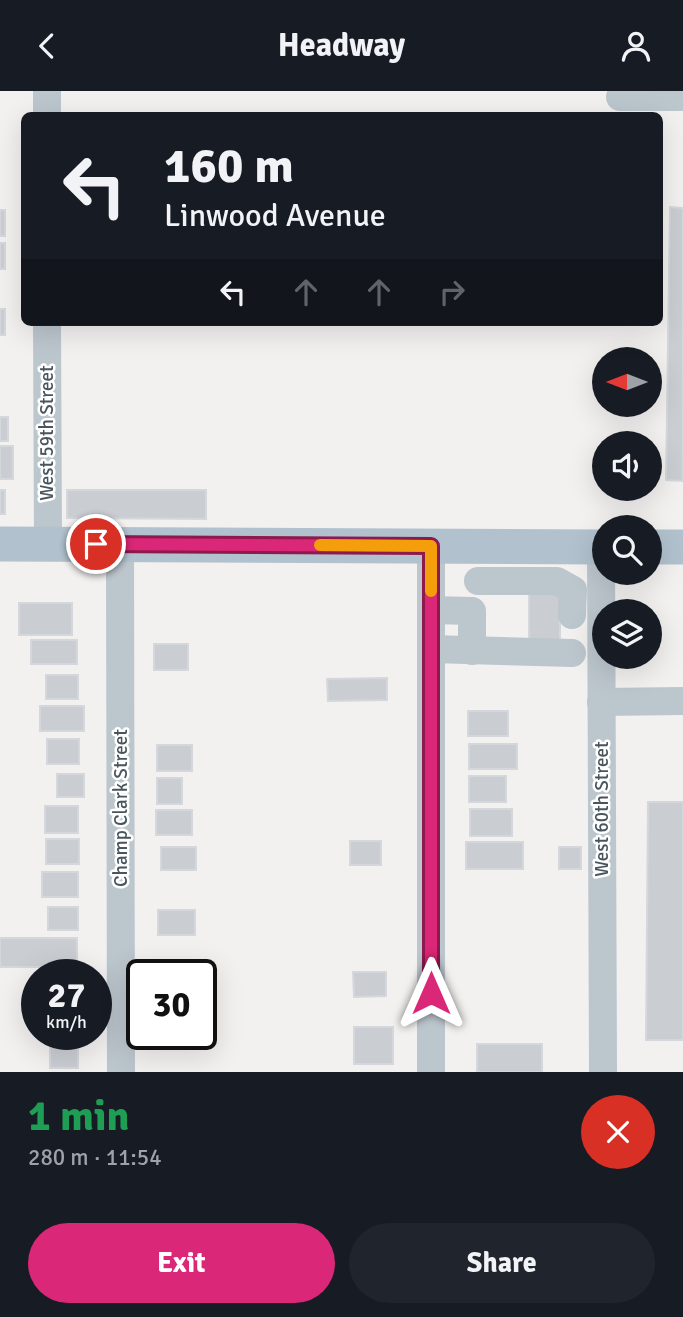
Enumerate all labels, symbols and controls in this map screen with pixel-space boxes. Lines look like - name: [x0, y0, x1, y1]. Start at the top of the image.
- text: Headway: [278, 26, 405, 65]
- icon: back: [28, 27, 66, 65]
- icon: person: [617, 27, 655, 65]
- text: 160 m: [164, 136, 294, 196]
- icon: left: [49, 140, 140, 231]
- text: Linwood Avenue: [164, 196, 386, 235]
- icon: left: [214, 273, 252, 311]
- icon: ahead: [287, 273, 325, 311]
- icon: ahead: [360, 273, 398, 311]
- icon: right: [433, 273, 471, 311]
- north arrow: [592, 347, 662, 417]
- map controls: [592, 347, 662, 669]
- street label: West 59th Street: [35, 365, 59, 501]
- button: sound: [592, 431, 662, 501]
- pin: [66, 514, 126, 574]
- button: search: [592, 515, 662, 585]
- icon: arrive: [77, 525, 115, 563]
- button: layers: [592, 599, 662, 669]
- street label: Champ Clark Street: [109, 729, 133, 887]
- street label: West 60th Street: [590, 741, 614, 877]
- position arrow: [394, 956, 468, 1030]
- speed limit sign: 30: [126, 959, 217, 1050]
- text: 27: [48, 974, 85, 1017]
- text: km/h: [46, 1011, 87, 1033]
- text: 1 min: [28, 1091, 129, 1142]
- button: close: [581, 1095, 655, 1169]
- text: 280 m · 11:54: [28, 1143, 162, 1172]
- button: Exit: [28, 1223, 335, 1303]
- button: Share: [349, 1223, 655, 1303]

